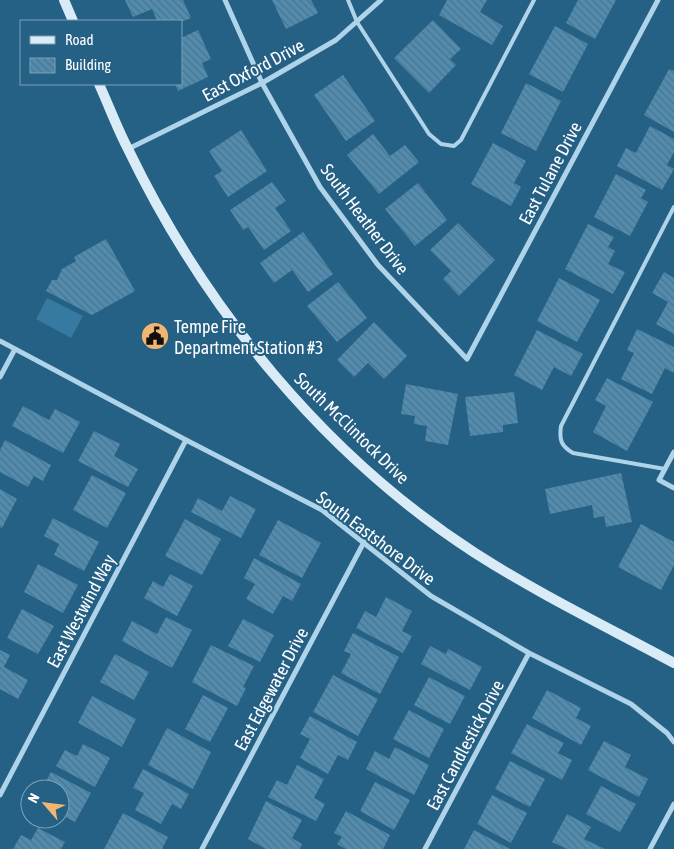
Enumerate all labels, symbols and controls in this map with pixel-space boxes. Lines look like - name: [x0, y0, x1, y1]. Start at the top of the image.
- legend: [20, 20, 182, 85]
- text: Road: [65, 31, 94, 48]
- street label: East Oxford Drive: [198, 34, 308, 106]
- text: Building: [65, 56, 111, 73]
- street label: East Tulane Drive: [514, 118, 586, 228]
- street label: South Heather Drive: [317, 160, 413, 278]
- place label: Tempe Fire Department Station #3: [174, 316, 323, 358]
- public building icon: Tempe Fire Department Station #3: [140, 321, 170, 351]
- street label: South McClintock Drive: [290, 368, 414, 488]
- street label: South Eastshore Drive: [313, 487, 439, 589]
- street label: East Westwind Way: [42, 551, 120, 671]
- street label: East Edgewater Drive: [230, 624, 312, 754]
- street label: East Candlestick Drive: [422, 676, 508, 814]
- north arrow: [20, 779, 70, 829]
- text: N: [25, 790, 43, 805]

